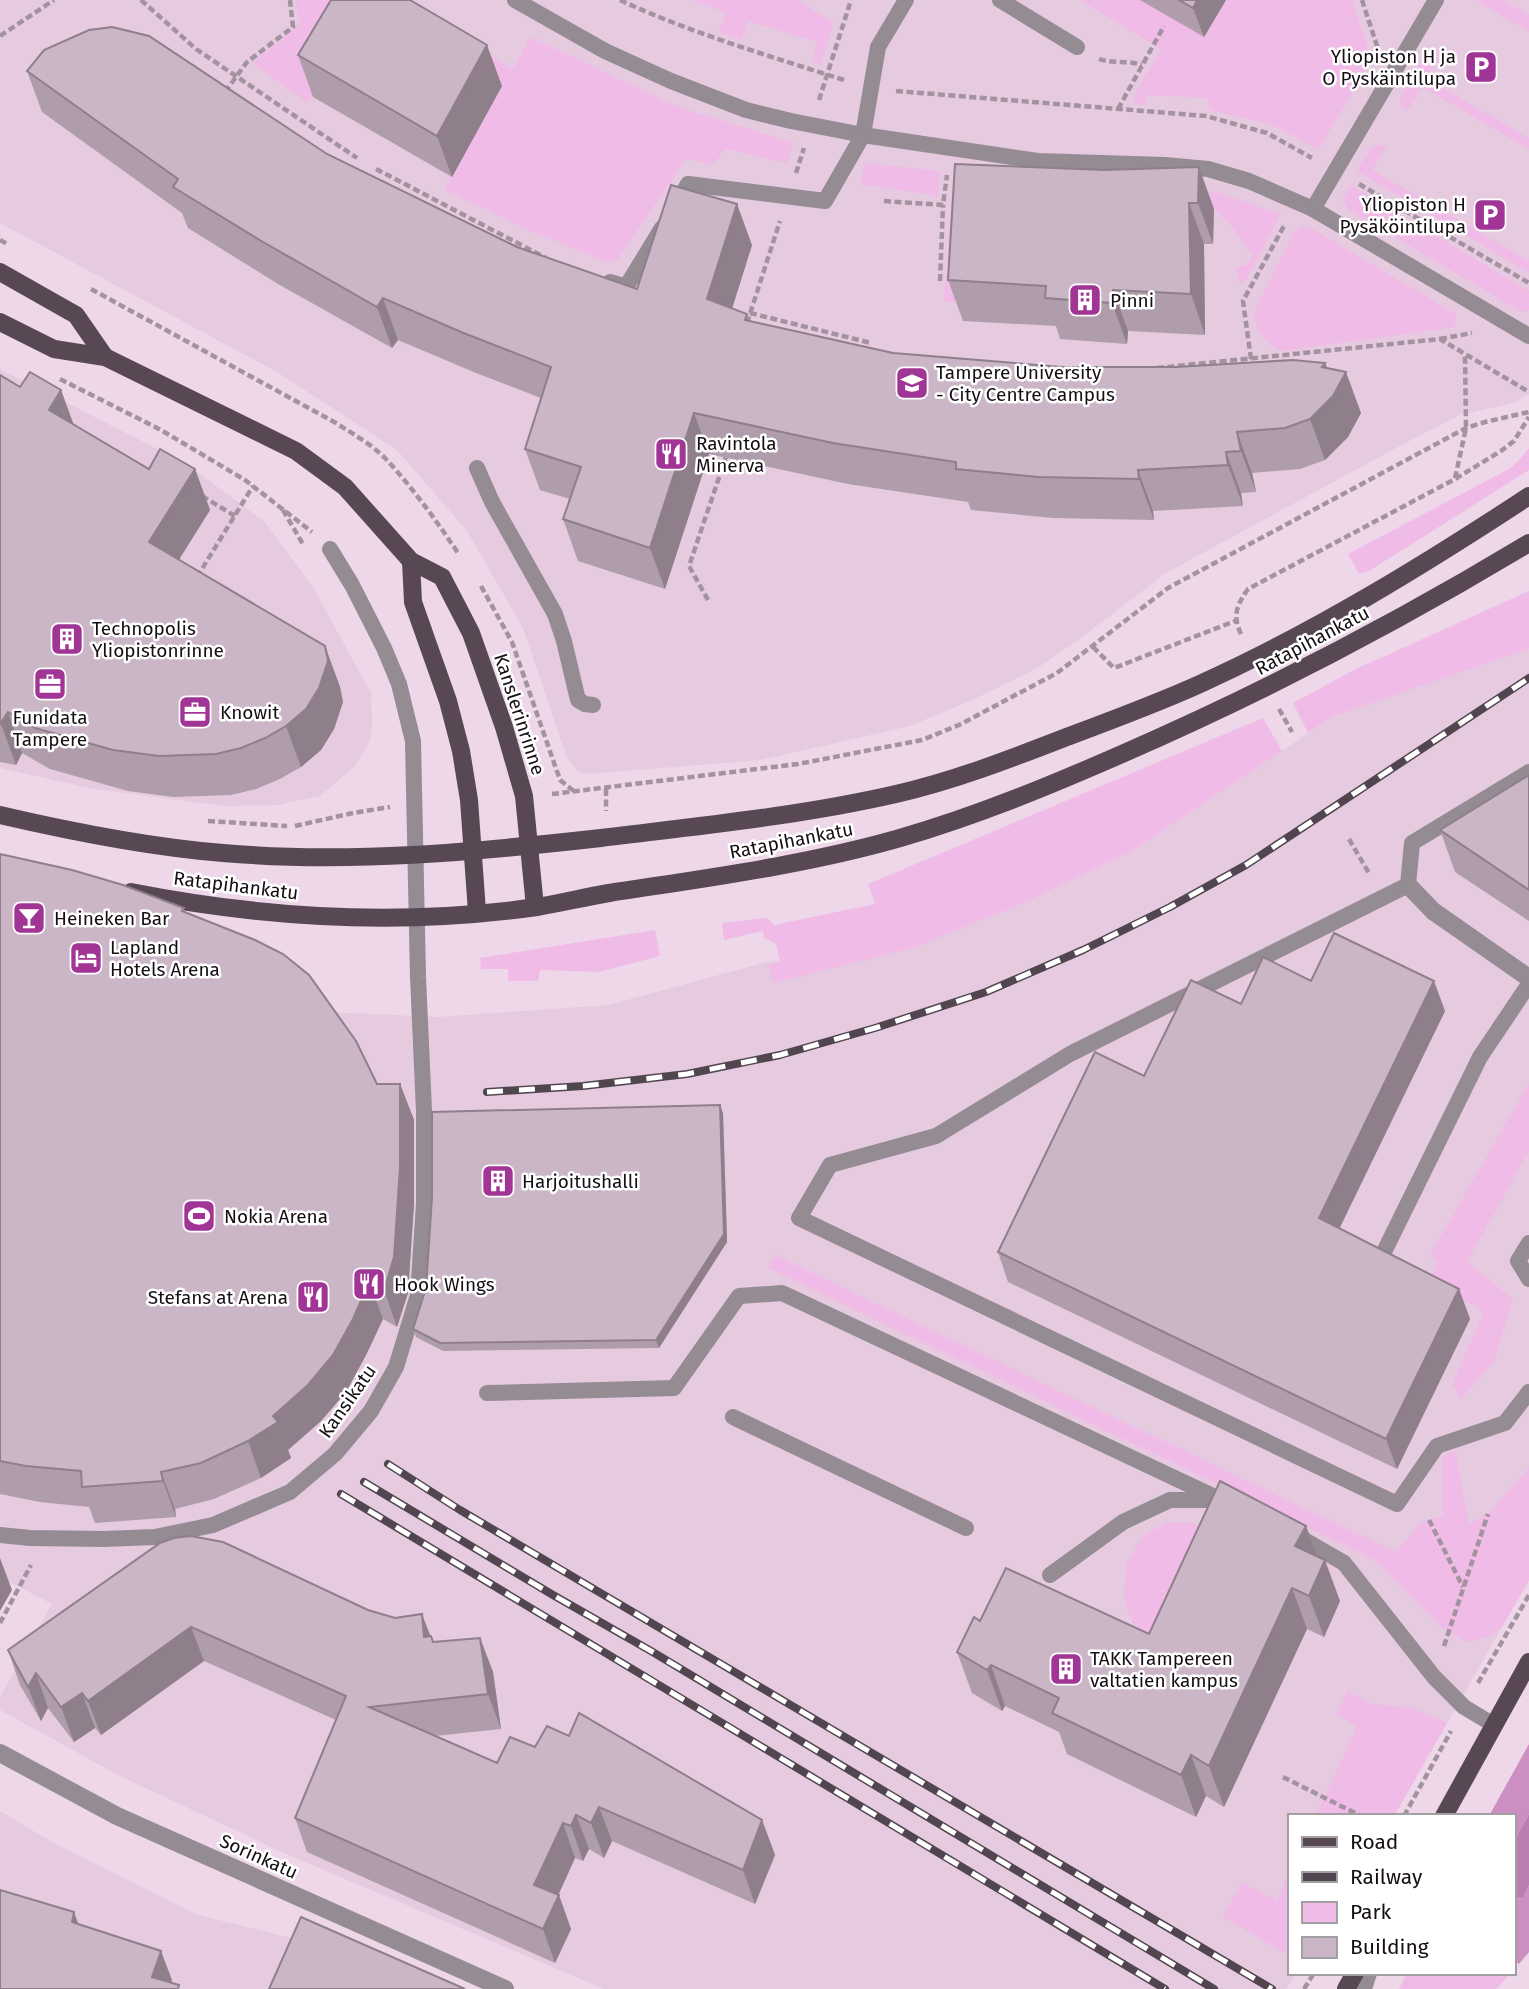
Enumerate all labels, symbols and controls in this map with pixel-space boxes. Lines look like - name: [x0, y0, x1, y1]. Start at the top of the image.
- place label: Yliopiston H ja O Pyskäintilupa: [1322, 45, 1456, 90]
- parking icon: Yliopiston H ja O Pyskäintilupa: [1462, 48, 1500, 86]
- place label: Yliopiston H Pysäköintilupa: [1339, 193, 1466, 238]
- parking icon: Yliopiston H Pysäköintilupa: [1471, 196, 1509, 234]
- building icon: Pinni: [1066, 281, 1104, 319]
- place label: Pinni: [1110, 289, 1154, 312]
- place label: Tampere University - City Centre Campus: [936, 361, 1115, 406]
- school or university icon: Tampere University - City Centre Campus: [893, 364, 931, 402]
- place label: Ravintola Minerva: [696, 432, 777, 477]
- restaurant icon: Ravintola Minerva: [652, 435, 690, 473]
- street label: Ratapihankatu: [1251, 601, 1373, 680]
- place label: Technopolis Yliopistonrinne: [92, 617, 224, 662]
- building icon: Technopolis Yliopistonrinne: [48, 620, 86, 658]
- street label: Kanslerinrinne: [489, 651, 550, 778]
- office icon: Funidata Tampere: [31, 665, 69, 703]
- office icon: Knowit: [176, 693, 214, 731]
- place label: Knowit: [220, 701, 279, 724]
- place label: Funidata Tampere: [13, 706, 87, 751]
- street label: Ratapihankatu: [727, 817, 855, 864]
- street label: Ratapihankatu: [172, 866, 300, 905]
- bar icon: Heineken Bar: [10, 899, 48, 937]
- place label: Heineken Bar: [54, 907, 170, 930]
- place label: Lapland Hotels Arena: [110, 936, 220, 981]
- hotel icon: Lapland Hotels Arena: [67, 939, 105, 977]
- building icon: Harjoitushalli: [479, 1162, 517, 1200]
- place label: Harjoitushalli: [522, 1170, 639, 1193]
- sports icon: Nokia Arena: [180, 1197, 218, 1235]
- place label: Nokia Arena: [224, 1205, 328, 1228]
- restaurant icon: Hook Wings: [350, 1265, 388, 1303]
- place label: Hook Wings: [394, 1273, 495, 1296]
- restaurant icon: Stefans at Arena: [294, 1278, 332, 1316]
- place label: Stefans at Arena: [148, 1286, 288, 1309]
- street label: Kansikatu: [314, 1360, 381, 1442]
- place label: TAKK Tampereen valtatien kampus: [1090, 1647, 1238, 1692]
- building icon: TAKK Tampereen valtatien kampus: [1047, 1650, 1085, 1688]
- legend: [1288, 1814, 1515, 1975]
- street label: Sorinkatu: [216, 1829, 301, 1884]
- text: Road: [1350, 1829, 1398, 1855]
- text: Railway: [1350, 1864, 1423, 1890]
- text: Park: [1350, 1899, 1392, 1925]
- text: Building: [1350, 1934, 1429, 1960]

